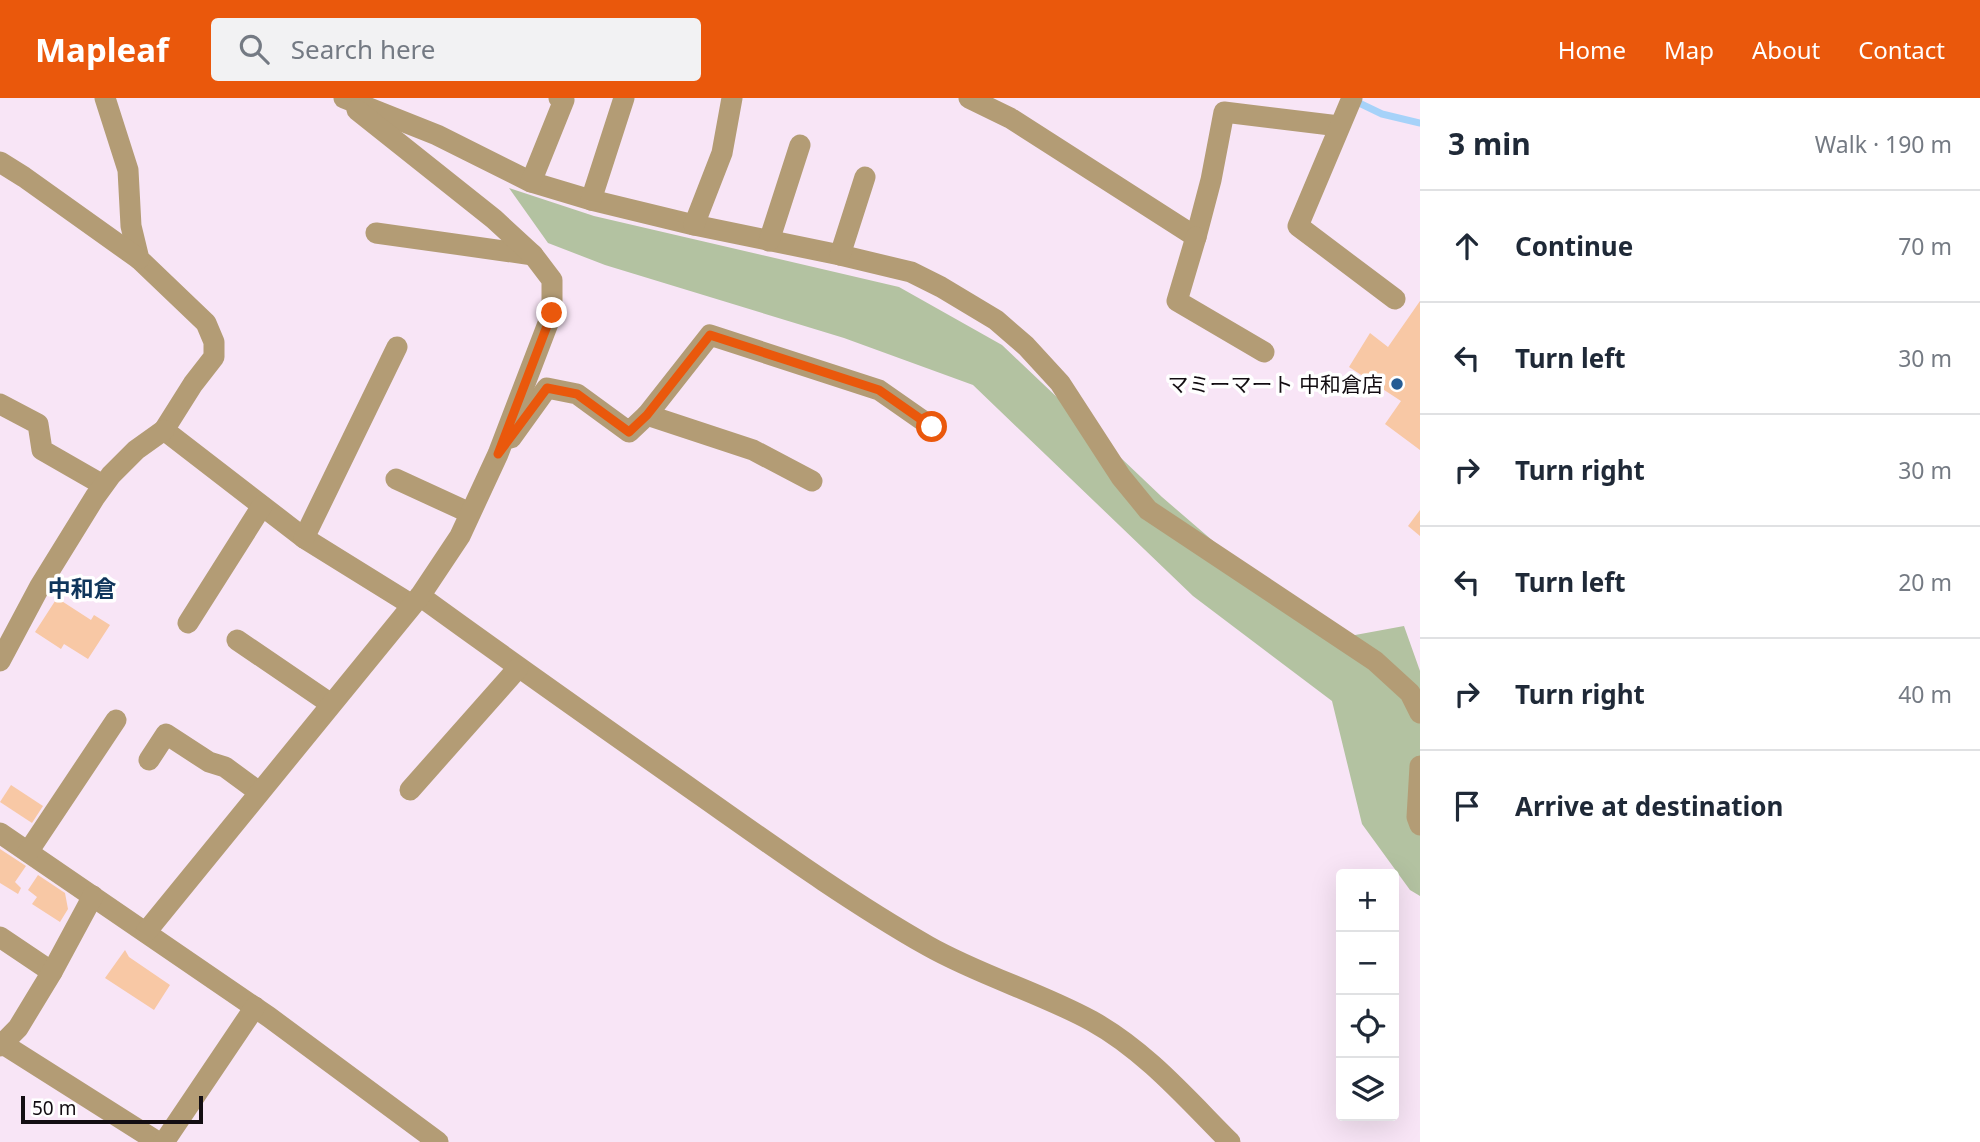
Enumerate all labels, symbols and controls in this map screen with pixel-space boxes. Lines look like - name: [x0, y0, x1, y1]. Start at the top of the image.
- search box: [211, 18, 701, 81]
- text: Mapleaf: [35, 27, 169, 72]
- icon: search: [235, 30, 273, 68]
- text: Search here: [291, 31, 436, 67]
- text: Home: [1558, 33, 1626, 66]
- text: Map: [1664, 33, 1714, 66]
- text: About: [1752, 33, 1820, 66]
- text: Contact: [1858, 33, 1945, 66]
- text: 3 min: [1448, 123, 1531, 164]
- text: Walk · 190 m: [1815, 128, 1952, 160]
- icon: ahead: [1448, 227, 1486, 265]
- text: Continue: [1515, 228, 1633, 264]
- text: 70 m: [1898, 230, 1952, 262]
- route end: [536, 297, 567, 328]
- icon: left: [1448, 339, 1486, 377]
- text: Turn left: [1515, 340, 1626, 376]
- text: 30 m: [1898, 342, 1952, 374]
- place label: マミーマート 中和倉店: [1168, 370, 1383, 398]
- marker: マミーマート 中和倉店: [1389, 376, 1405, 392]
- route start: [916, 411, 947, 442]
- icon: right: [1448, 451, 1486, 489]
- text: Turn right: [1515, 452, 1645, 488]
- text: 30 m: [1898, 454, 1952, 486]
- icon: left: [1448, 563, 1486, 601]
- text: Turn left: [1515, 564, 1626, 600]
- text: 20 m: [1898, 566, 1952, 598]
- district label: 中和倉: [48, 572, 117, 604]
- icon: right: [1448, 675, 1486, 713]
- text: Turn right: [1515, 676, 1645, 712]
- text: 40 m: [1898, 678, 1952, 710]
- icon: arrive: [1448, 787, 1486, 825]
- text: Arrive at destination: [1515, 788, 1784, 824]
- map controls: [1336, 869, 1399, 1121]
- button: +: [1336, 869, 1399, 932]
- button: −: [1336, 932, 1399, 995]
- button: locate: [1336, 995, 1399, 1058]
- button: layers: [1336, 1058, 1399, 1121]
- scale bar: [21, 1093, 203, 1125]
- text: 50 m: [32, 1095, 76, 1121]

